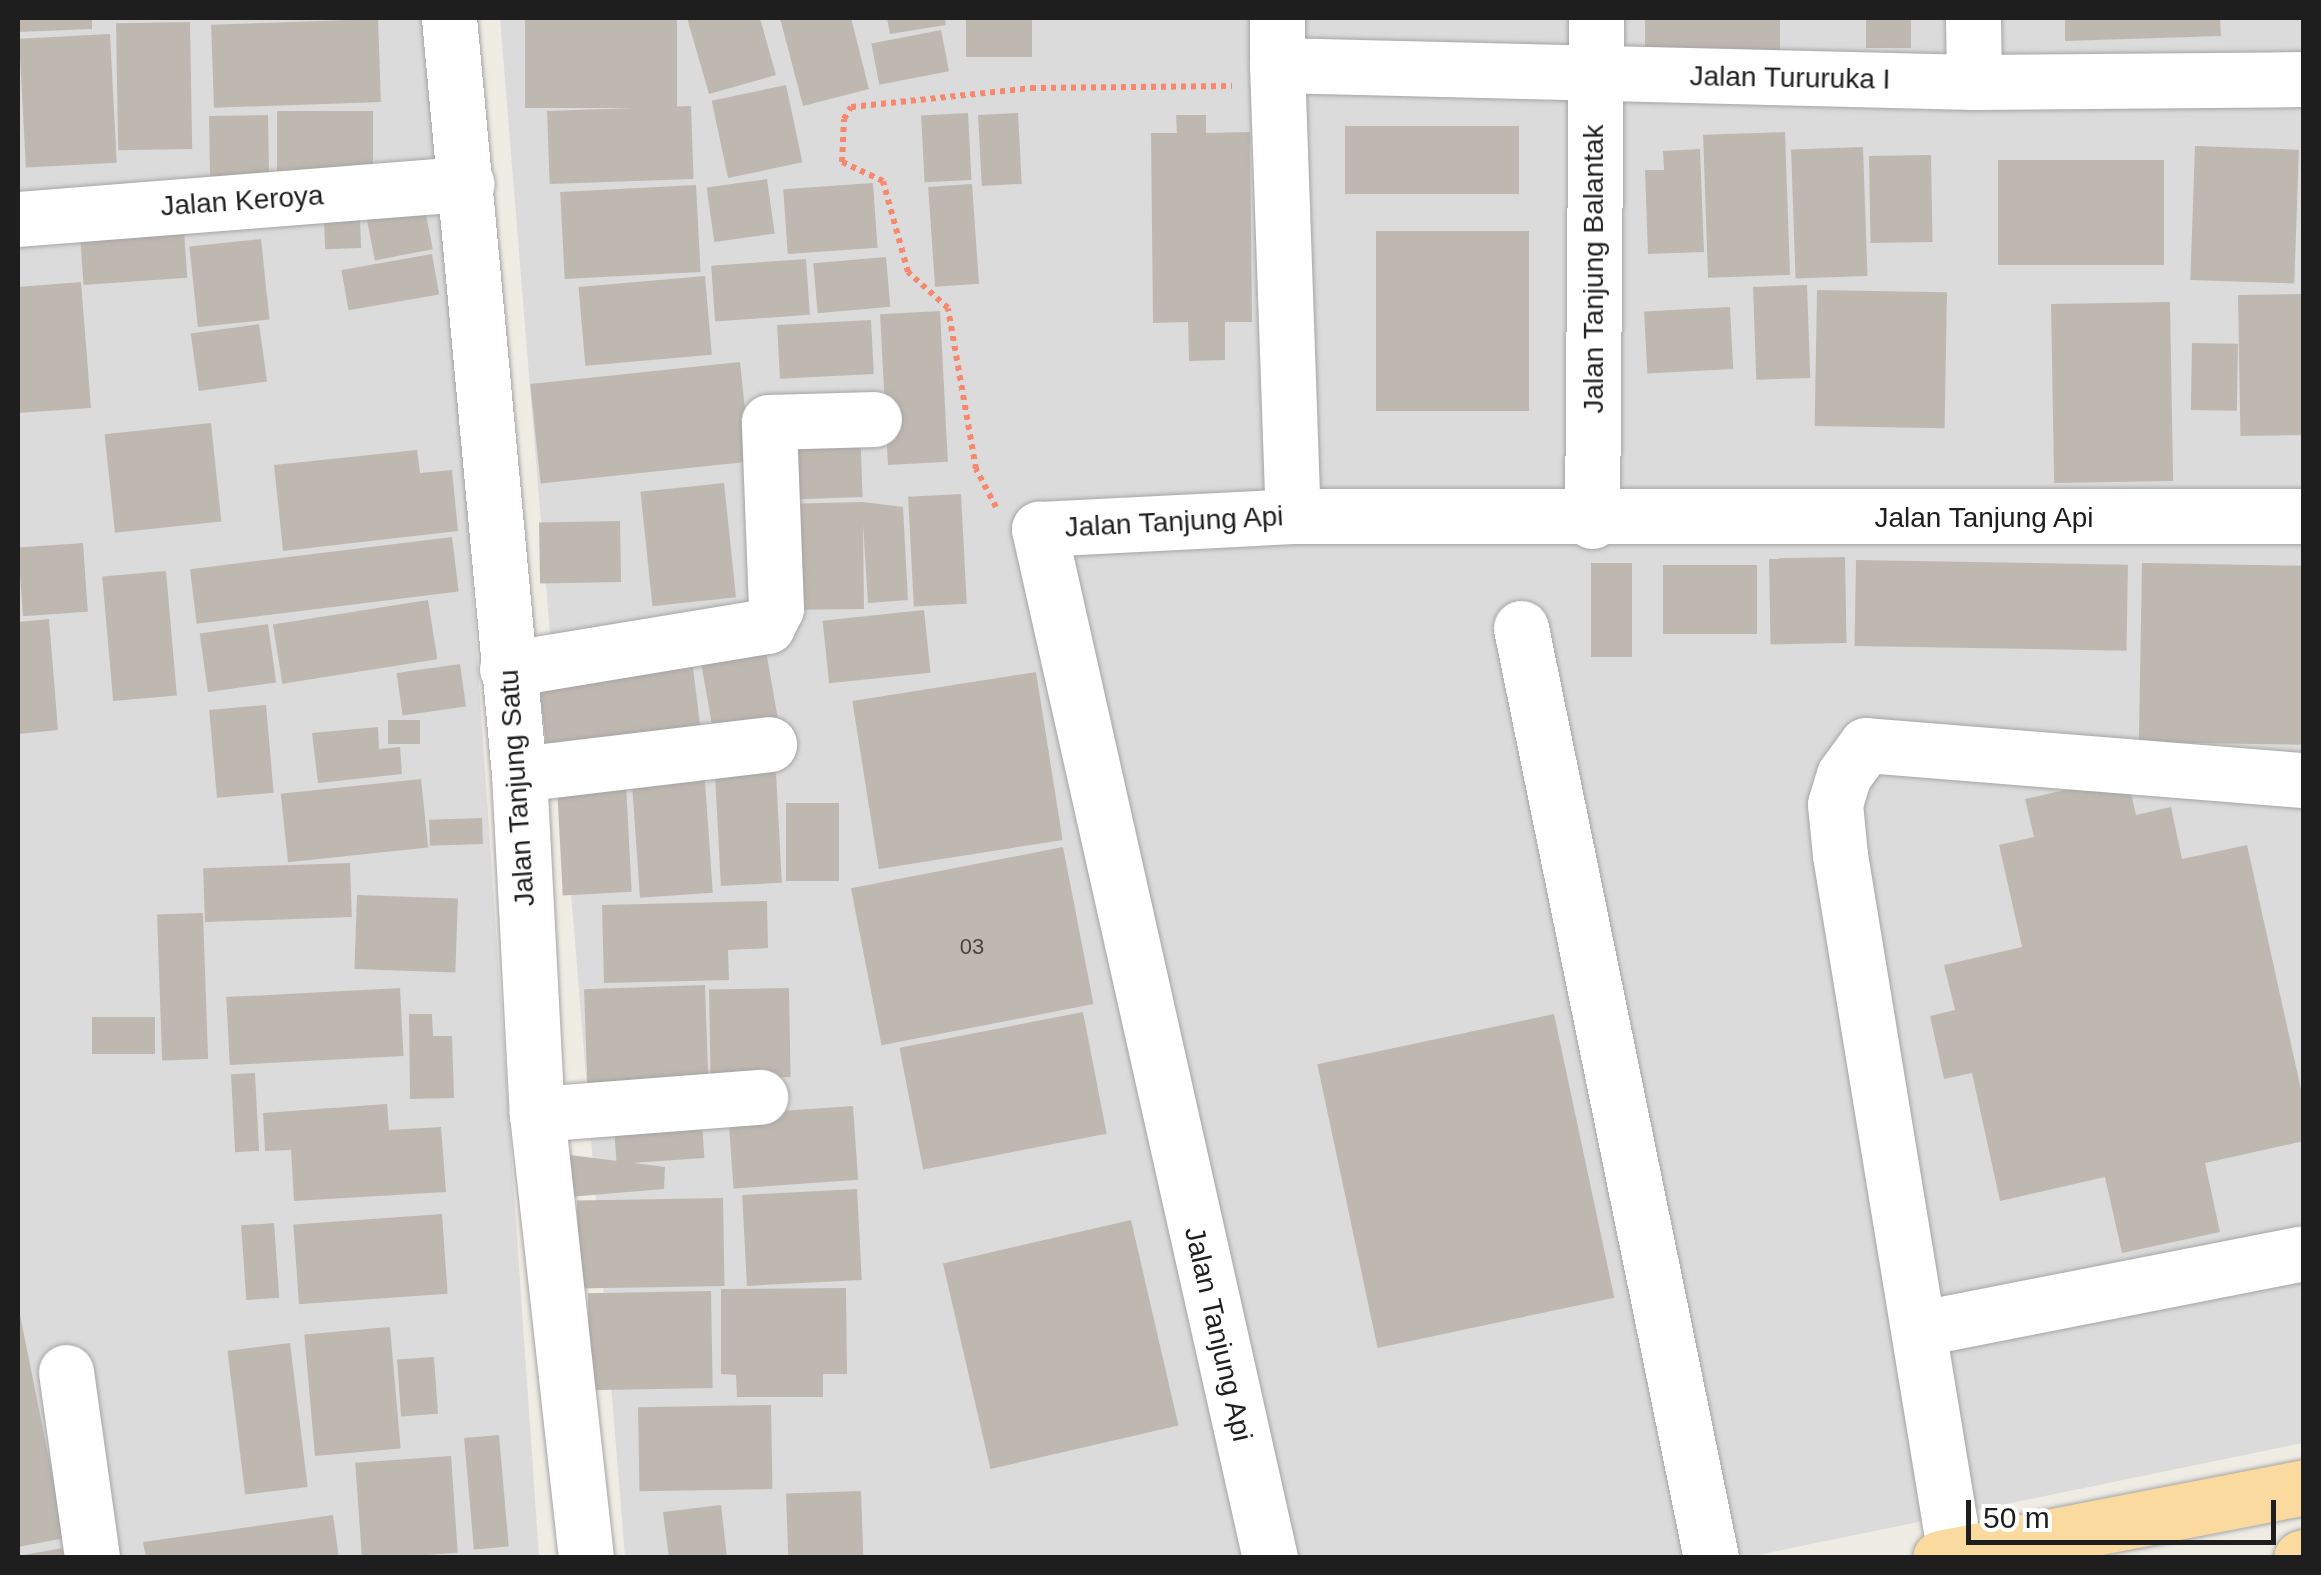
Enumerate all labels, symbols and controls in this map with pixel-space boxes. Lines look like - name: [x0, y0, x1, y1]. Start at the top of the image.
- street label: Jalan Tururuka I: [1689, 59, 1891, 97]
- street label: Jalan Tanjung Balantak: [1577, 124, 1611, 414]
- street label: Jalan Keroya: [159, 179, 325, 223]
- street label: Jalan Tanjung Api: [1063, 499, 1285, 545]
- street label: Jalan Tanjung Api: [1873, 501, 2095, 535]
- street label: Jalan Tanjung Satu: [492, 668, 542, 908]
- house number: 03: [960, 934, 984, 960]
- street label: Jalan Tanjung Api: [1177, 1223, 1259, 1445]
- scale bar: [1971, 1480, 2281, 1542]
- text: 50 m: [1983, 1501, 2050, 1534]

